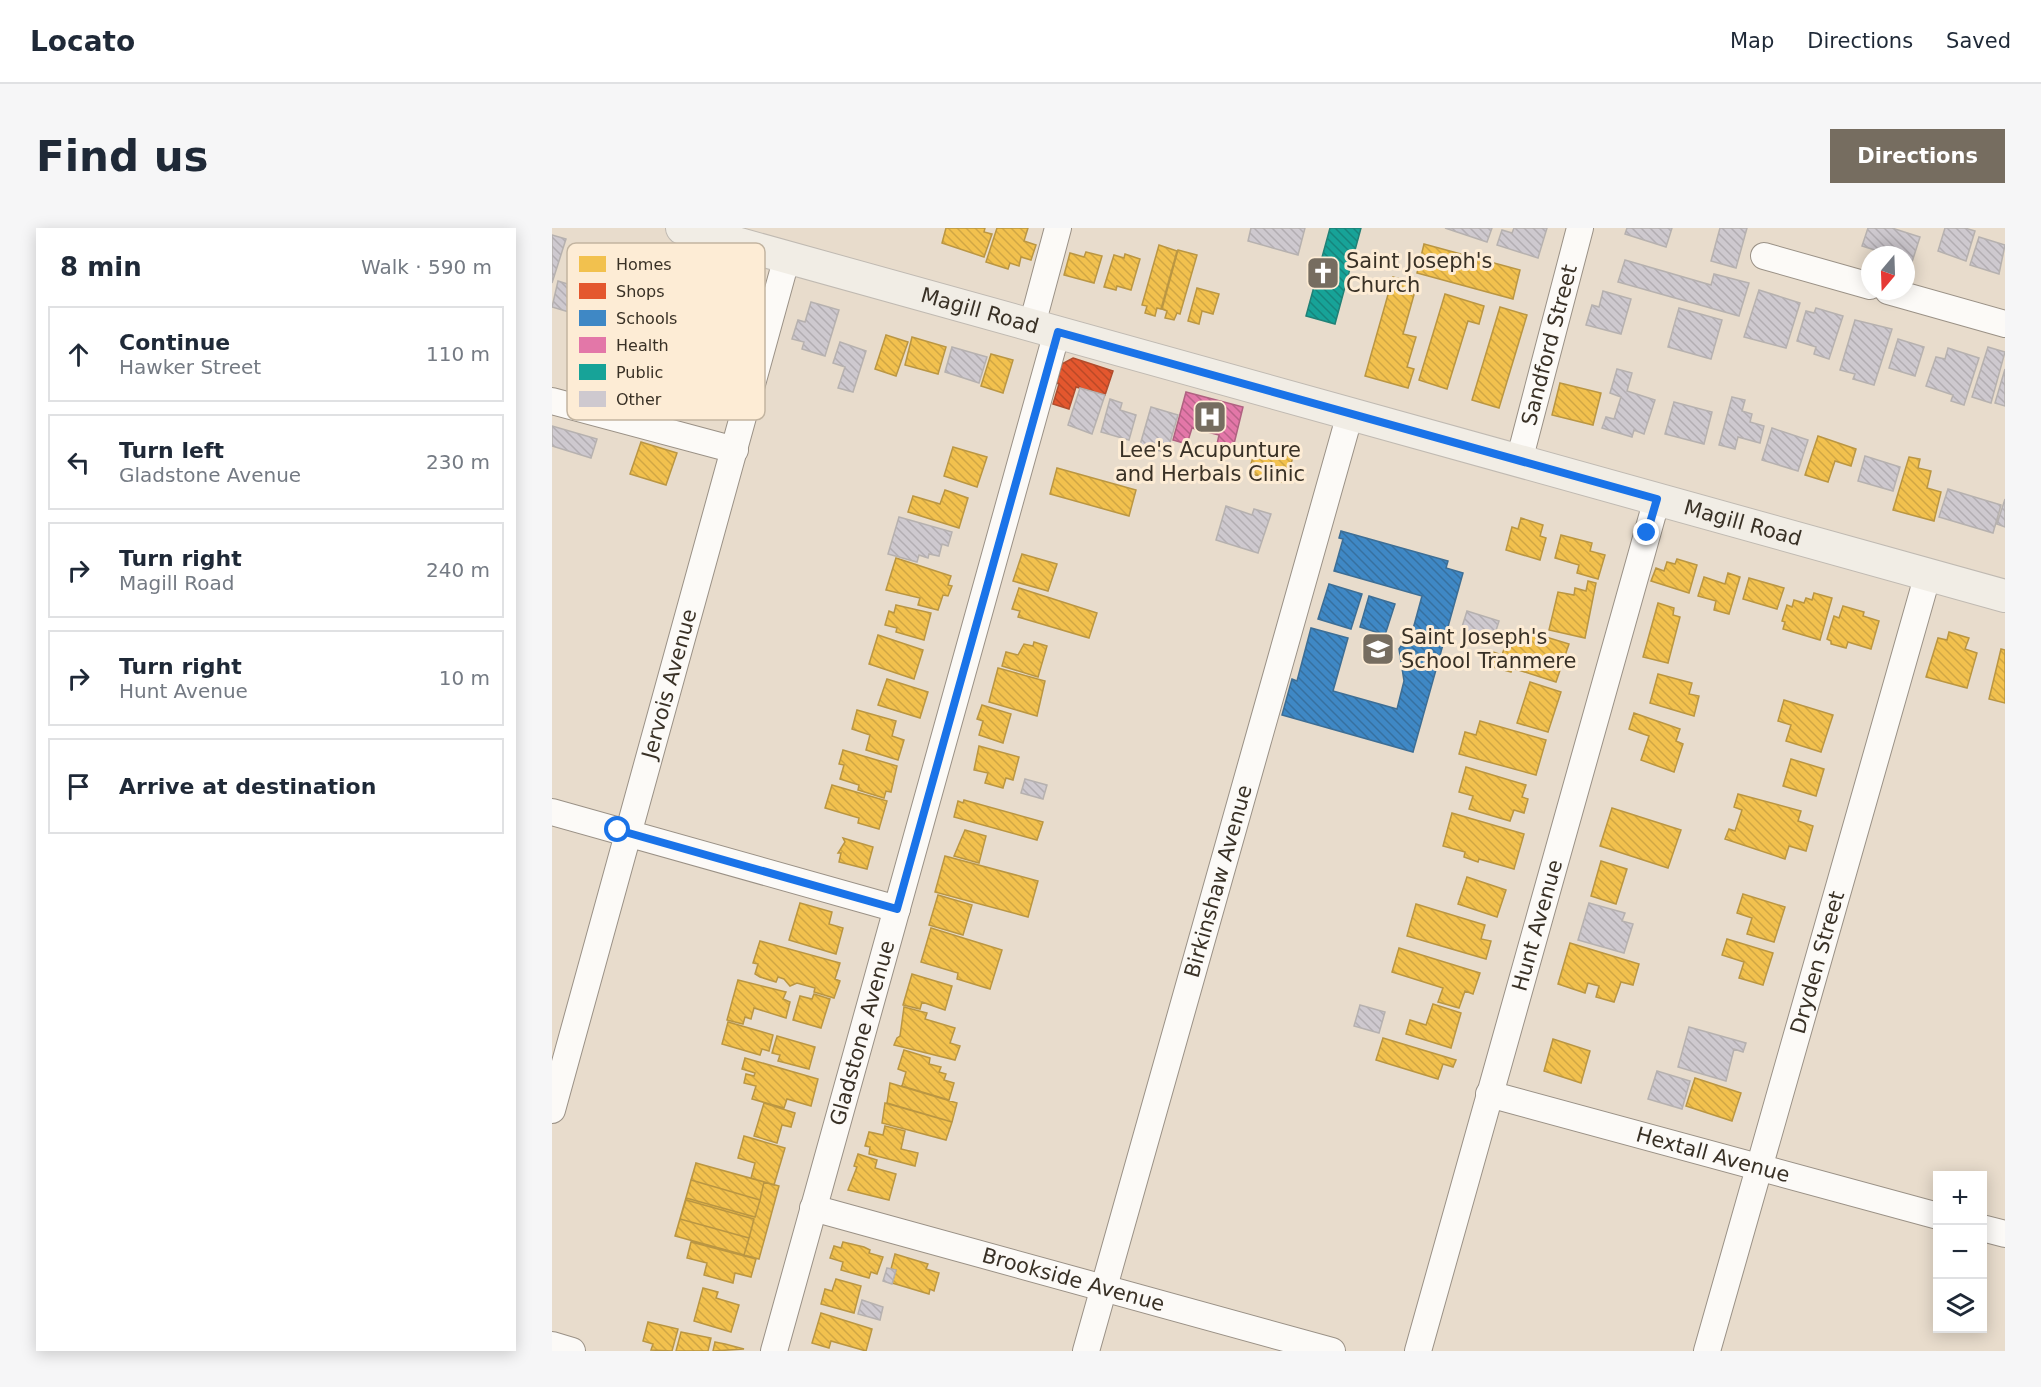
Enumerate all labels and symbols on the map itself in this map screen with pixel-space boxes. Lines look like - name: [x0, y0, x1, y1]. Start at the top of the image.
- legend: [567, 243, 765, 420]
- north arrow: [1861, 246, 1915, 300]
- place label: Saint Joseph's Church: [1346, 249, 1493, 297]
- text: Homes: [616, 255, 672, 274]
- church icon: Saint Joseph's Church: [1305, 255, 1341, 291]
- street label: Sandford Street: [1517, 262, 1582, 428]
- text: Shops: [616, 282, 665, 301]
- street label: Magill Road: [918, 283, 1041, 339]
- text: Schools: [616, 309, 677, 328]
- text: Health: [616, 336, 669, 355]
- text: Public: [616, 363, 663, 382]
- text: Other: [616, 390, 662, 409]
- hospital icon: Lee's Acupunture and Herbals Clinic: [1192, 399, 1228, 435]
- place label: Lee's Acupunture and Herbals Clinic: [1115, 438, 1305, 486]
- street label: Magill Road: [1681, 495, 1804, 551]
- route end: [1633, 519, 1659, 545]
- street label: Jervois Avenue: [637, 606, 701, 764]
- place label: Saint Joseph's School Tranmere: [1401, 625, 1576, 673]
- school or university icon: Saint Joseph's School Tranmere: [1360, 631, 1396, 667]
- street label: Birkinshaw Avenue: [1180, 782, 1257, 980]
- route start: [604, 816, 630, 842]
- street label: Hunt Avenue: [1508, 857, 1567, 994]
- street label: Dryden Street: [1786, 888, 1849, 1037]
- street label: Gladstone Avenue: [825, 938, 899, 1128]
- street label: Hextall Avenue: [1633, 1122, 1792, 1187]
- street label: Brookside Avenue: [979, 1243, 1167, 1316]

